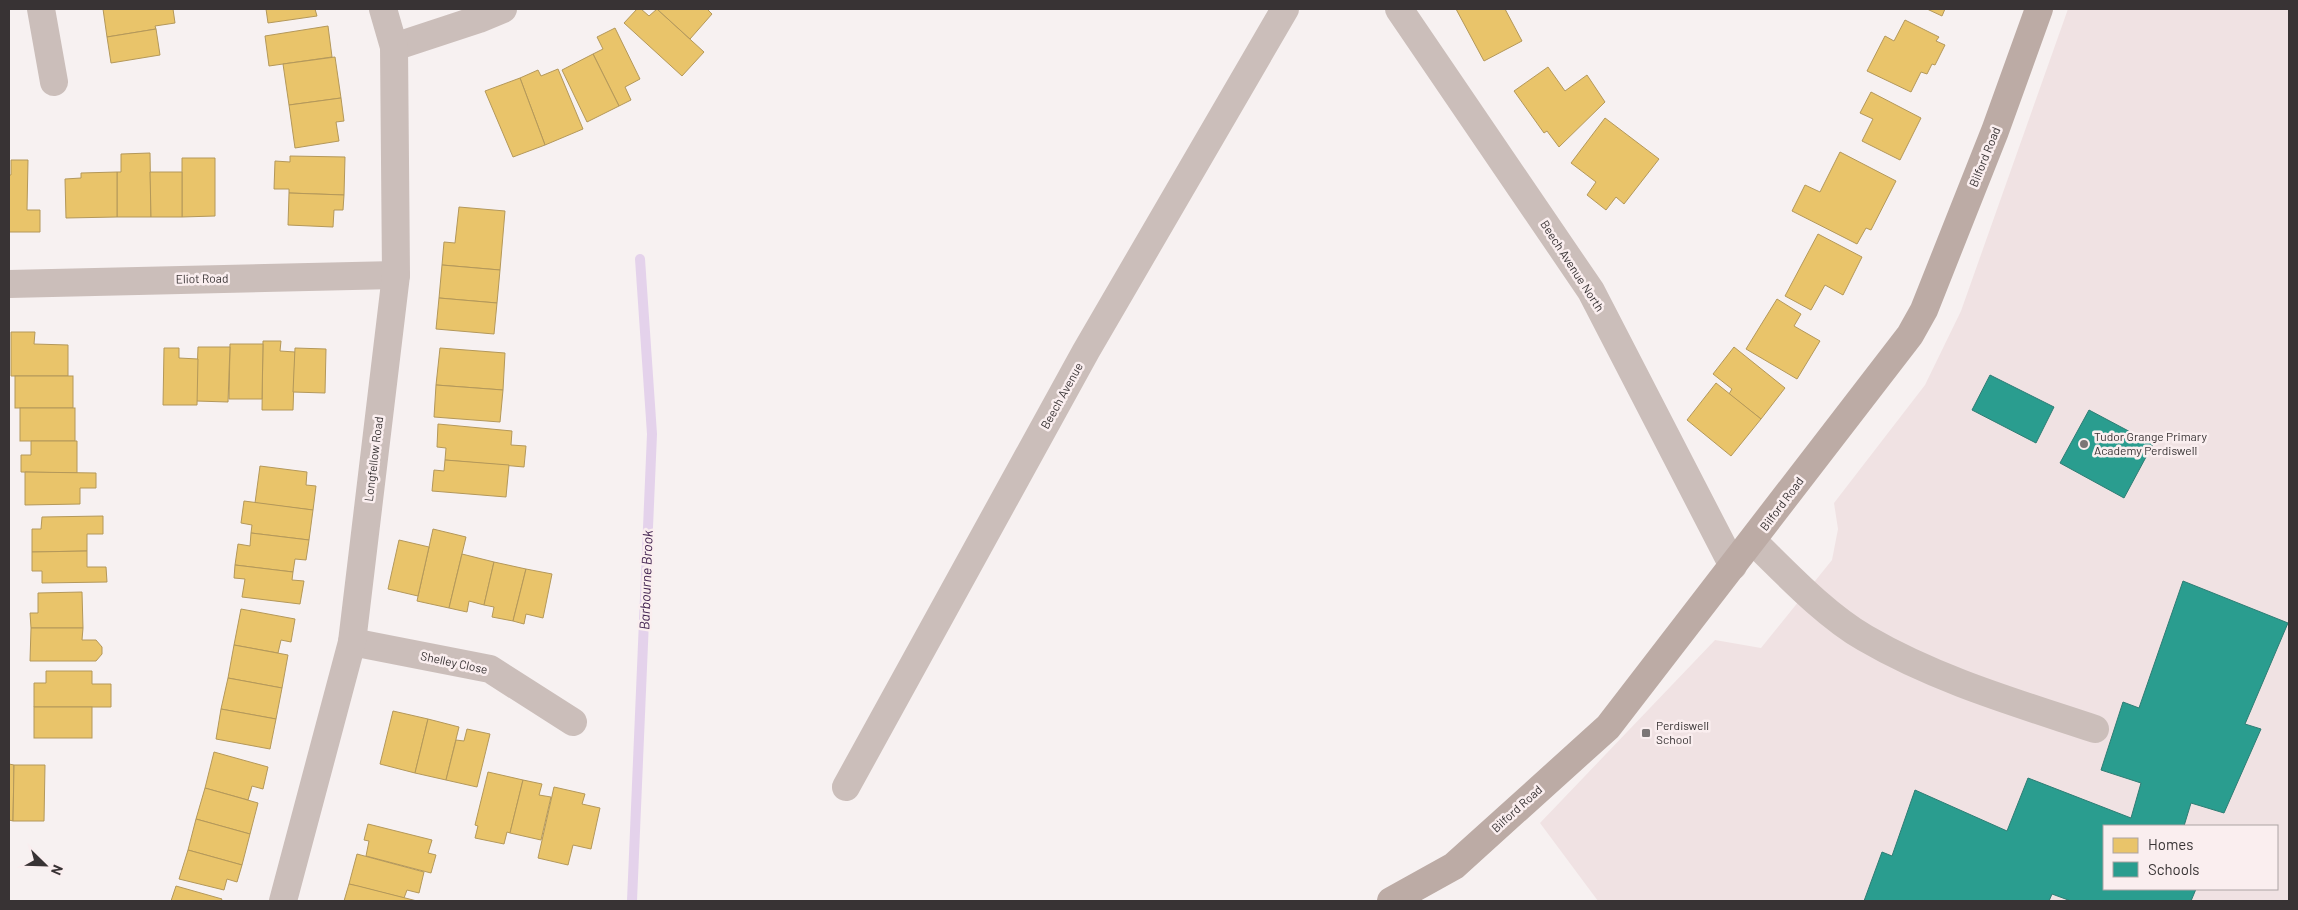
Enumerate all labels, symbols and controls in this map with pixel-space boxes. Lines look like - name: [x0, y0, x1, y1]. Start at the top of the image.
- street label: Bilford Road: [1966, 125, 2002, 189]
- street label: Beech Avenue North: [1538, 217, 1608, 314]
- street label: Eliot Road: [175, 271, 229, 285]
- street label: Beech Avenue: [1037, 360, 1085, 431]
- street label: Longfellow Road: [361, 415, 385, 502]
- place label: Tudor Grange Primary Academy Perdiswell: [2094, 429, 2207, 457]
- marker: Tudor Grange Primary Academy Perdiswell: [2078, 438, 2090, 450]
- street label: Bilford Road: [1757, 474, 1806, 533]
- water label: Barbourne Brook: [635, 530, 656, 630]
- street label: Shelley Close: [419, 648, 489, 676]
- place label: Perdiswell School: [1656, 718, 1709, 746]
- marker: Perdiswell School: [1640, 727, 1652, 739]
- street label: Bilford Road: [1488, 782, 1545, 835]
- legend: [2103, 825, 2278, 890]
- text: Homes: [2148, 835, 2193, 853]
- north arrow: [20, 840, 70, 890]
- text: Schools: [2148, 860, 2200, 878]
- text: N: [48, 863, 67, 878]

